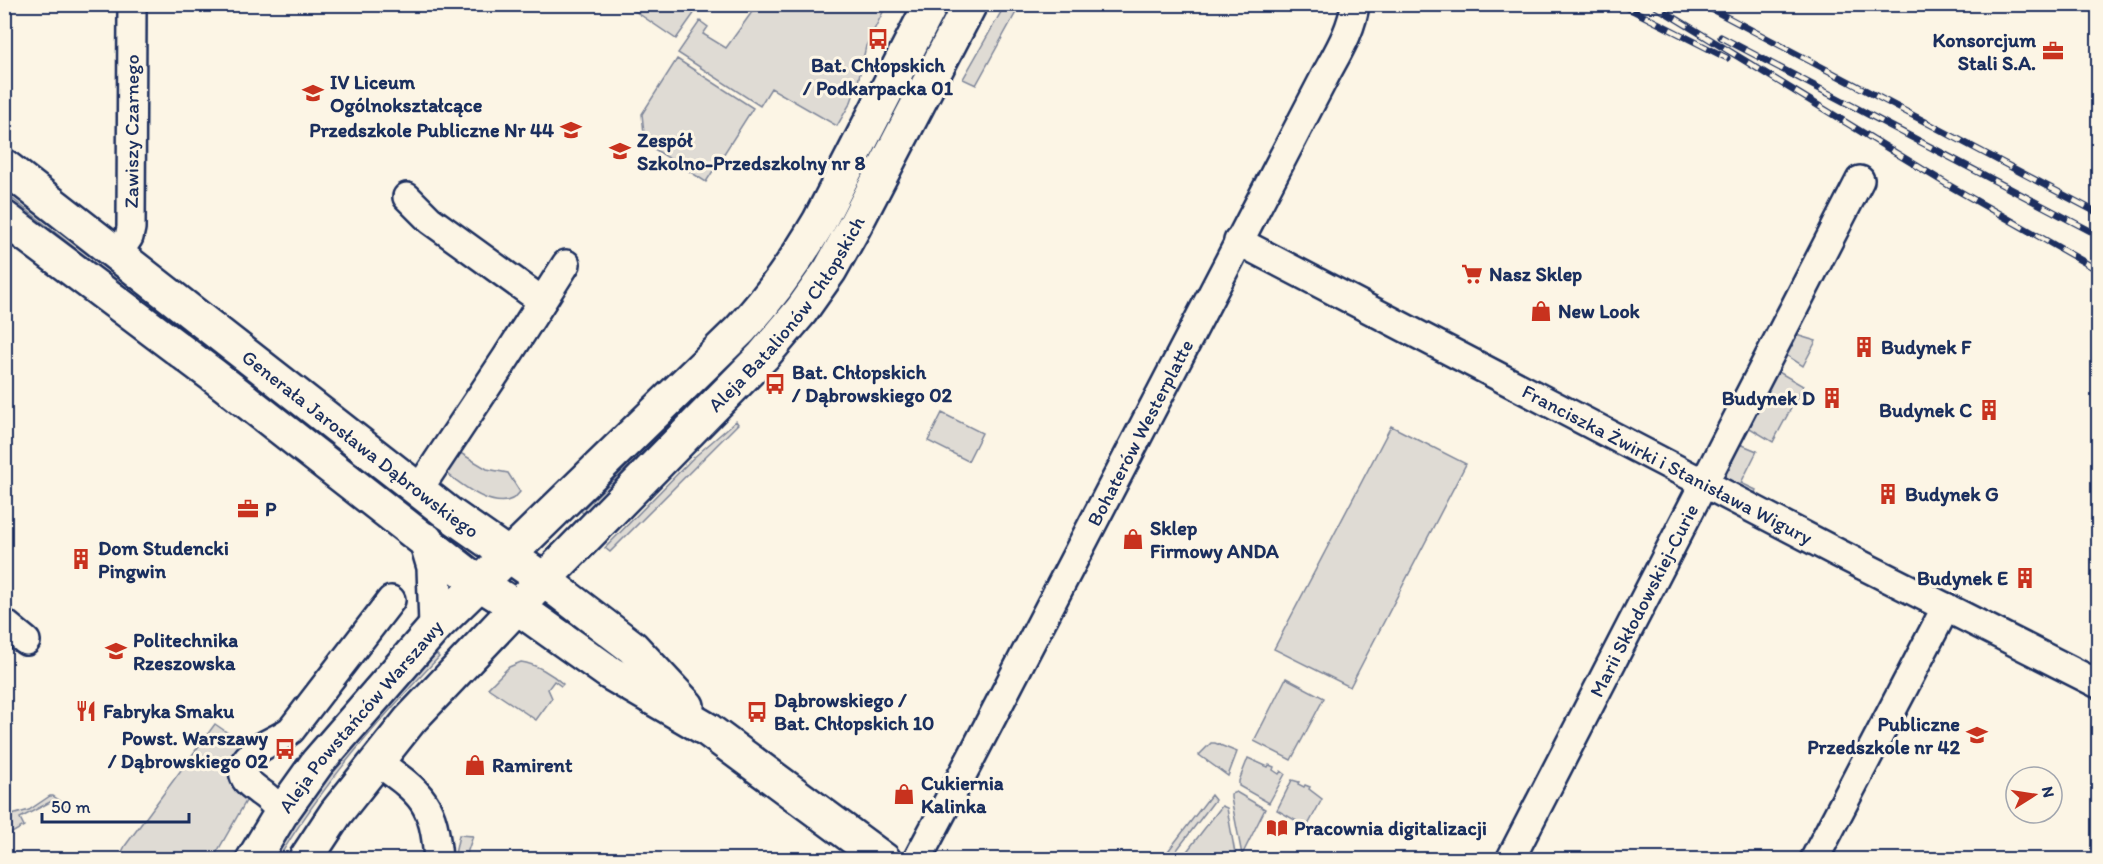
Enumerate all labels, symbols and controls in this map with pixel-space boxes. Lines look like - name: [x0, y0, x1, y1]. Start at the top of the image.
- bus stop icon: Bat. Chłopskich / Podkarpacka 01: [866, 27, 890, 51]
- place label: Konsorcjum Stali S.A.: [1933, 28, 2036, 75]
- office icon: Konsorcjum Stali S.A.: [2041, 39, 2065, 63]
- place label: Bat. Chłopskich / Podkarpacka 01: [802, 53, 954, 101]
- street label: Zawiszy Czarnego: [119, 54, 144, 209]
- place label: IV Liceum Ogólnokształcące: [330, 70, 483, 118]
- school or university icon: IV Liceum Ogólnokształcące: [301, 81, 325, 105]
- place label: Przedszkole Publiczne Nr 44: [309, 118, 554, 142]
- school or university icon: Przedszkole Publiczne Nr 44: [559, 118, 583, 142]
- place label: Zespół Szkolno-Przedszkolny nr 8: [637, 128, 866, 176]
- school or university icon: Zespół Szkolno-Przedszkolny nr 8: [608, 139, 632, 163]
- street label: Aleja Batalionów Chłopskich: [703, 212, 870, 417]
- supermarket icon: Nasz Sklep: [1460, 262, 1484, 286]
- place label: Nasz Sklep: [1489, 262, 1582, 287]
- shop icon: New Look: [1529, 299, 1553, 323]
- place label: New Look: [1558, 299, 1641, 323]
- street label: Bohaterów Westerplatte: [1082, 335, 1198, 530]
- building icon: Budynek F: [1852, 335, 1876, 359]
- place label: Budynek F: [1881, 335, 1972, 360]
- street label: Generała Jarosława Dąbrowskiego: [237, 345, 484, 543]
- place label: Bat. Chłopskich / Dąbrowskiego 02: [791, 360, 953, 408]
- bus stop icon: Bat. Chłopskich / Dąbrowskiego 02: [763, 372, 787, 396]
- street label: Franciszka Żwirki i Stanisława Wigury: [1518, 379, 1817, 550]
- place label: Budynek D: [1722, 386, 1815, 411]
- building icon: Budynek D: [1820, 386, 1844, 410]
- place label: Budynek C: [1879, 398, 1972, 423]
- building icon: Budynek C: [1977, 398, 2001, 422]
- building icon: Budynek G: [1876, 482, 1900, 506]
- place label: Budynek G: [1905, 482, 1999, 507]
- office icon: P: [236, 497, 260, 521]
- place label: P: [265, 497, 277, 521]
- street label: Marii Skłodowskiej-Curie: [1584, 500, 1703, 701]
- place label: Sklep Firmowy ANDA: [1150, 516, 1279, 564]
- shop icon: Sklep Firmowy ANDA: [1121, 527, 1145, 551]
- place label: Dom Studencki Pingwin: [98, 536, 229, 584]
- building icon: Dom Studencki Pingwin: [69, 547, 93, 571]
- place label: Budynek E: [1917, 566, 2008, 591]
- building icon: Budynek E: [2013, 566, 2037, 590]
- street label: Aleja Powstańców Warszawy: [273, 615, 448, 817]
- place label: Politechnika Rzeszowska: [133, 628, 238, 675]
- school or university icon: Politechnika Rzeszowska: [104, 639, 128, 663]
- place label: Dąbrowskiego / Bat. Chłopskich 10: [774, 688, 934, 736]
- restaurant icon: Fabryka Smaku: [74, 699, 98, 723]
- place label: Fabryka Smaku: [103, 699, 234, 724]
- bus stop icon: Dąbrowskiego / Bat. Chłopskich 10: [745, 700, 769, 724]
- place label: Publiczne Przedszkole nr 42: [1807, 712, 1960, 759]
- school or university icon: Publiczne Przedszkole nr 42: [1965, 723, 1989, 747]
- place label: Powst. Warszawy / Dąbrowskiego 02: [107, 726, 269, 774]
- bus stop icon: Powst. Warszawy / Dąbrowskiego 02: [273, 737, 297, 761]
- shop icon: Ramirent: [463, 753, 487, 777]
- place label: Ramirent: [492, 753, 573, 777]
- north arrow: [2004, 765, 2064, 825]
- place label: Cukiernia Kalinka: [921, 771, 1004, 818]
- shop icon: Cukiernia Kalinka: [892, 782, 916, 806]
- text: N: [2038, 785, 2059, 799]
- scale bar: [42, 786, 189, 824]
- text: 50 m: [51, 796, 91, 818]
- library icon: Pracownia digitalizacji: [1265, 816, 1289, 840]
- place label: Pracownia digitalizacji: [1294, 816, 1487, 841]

